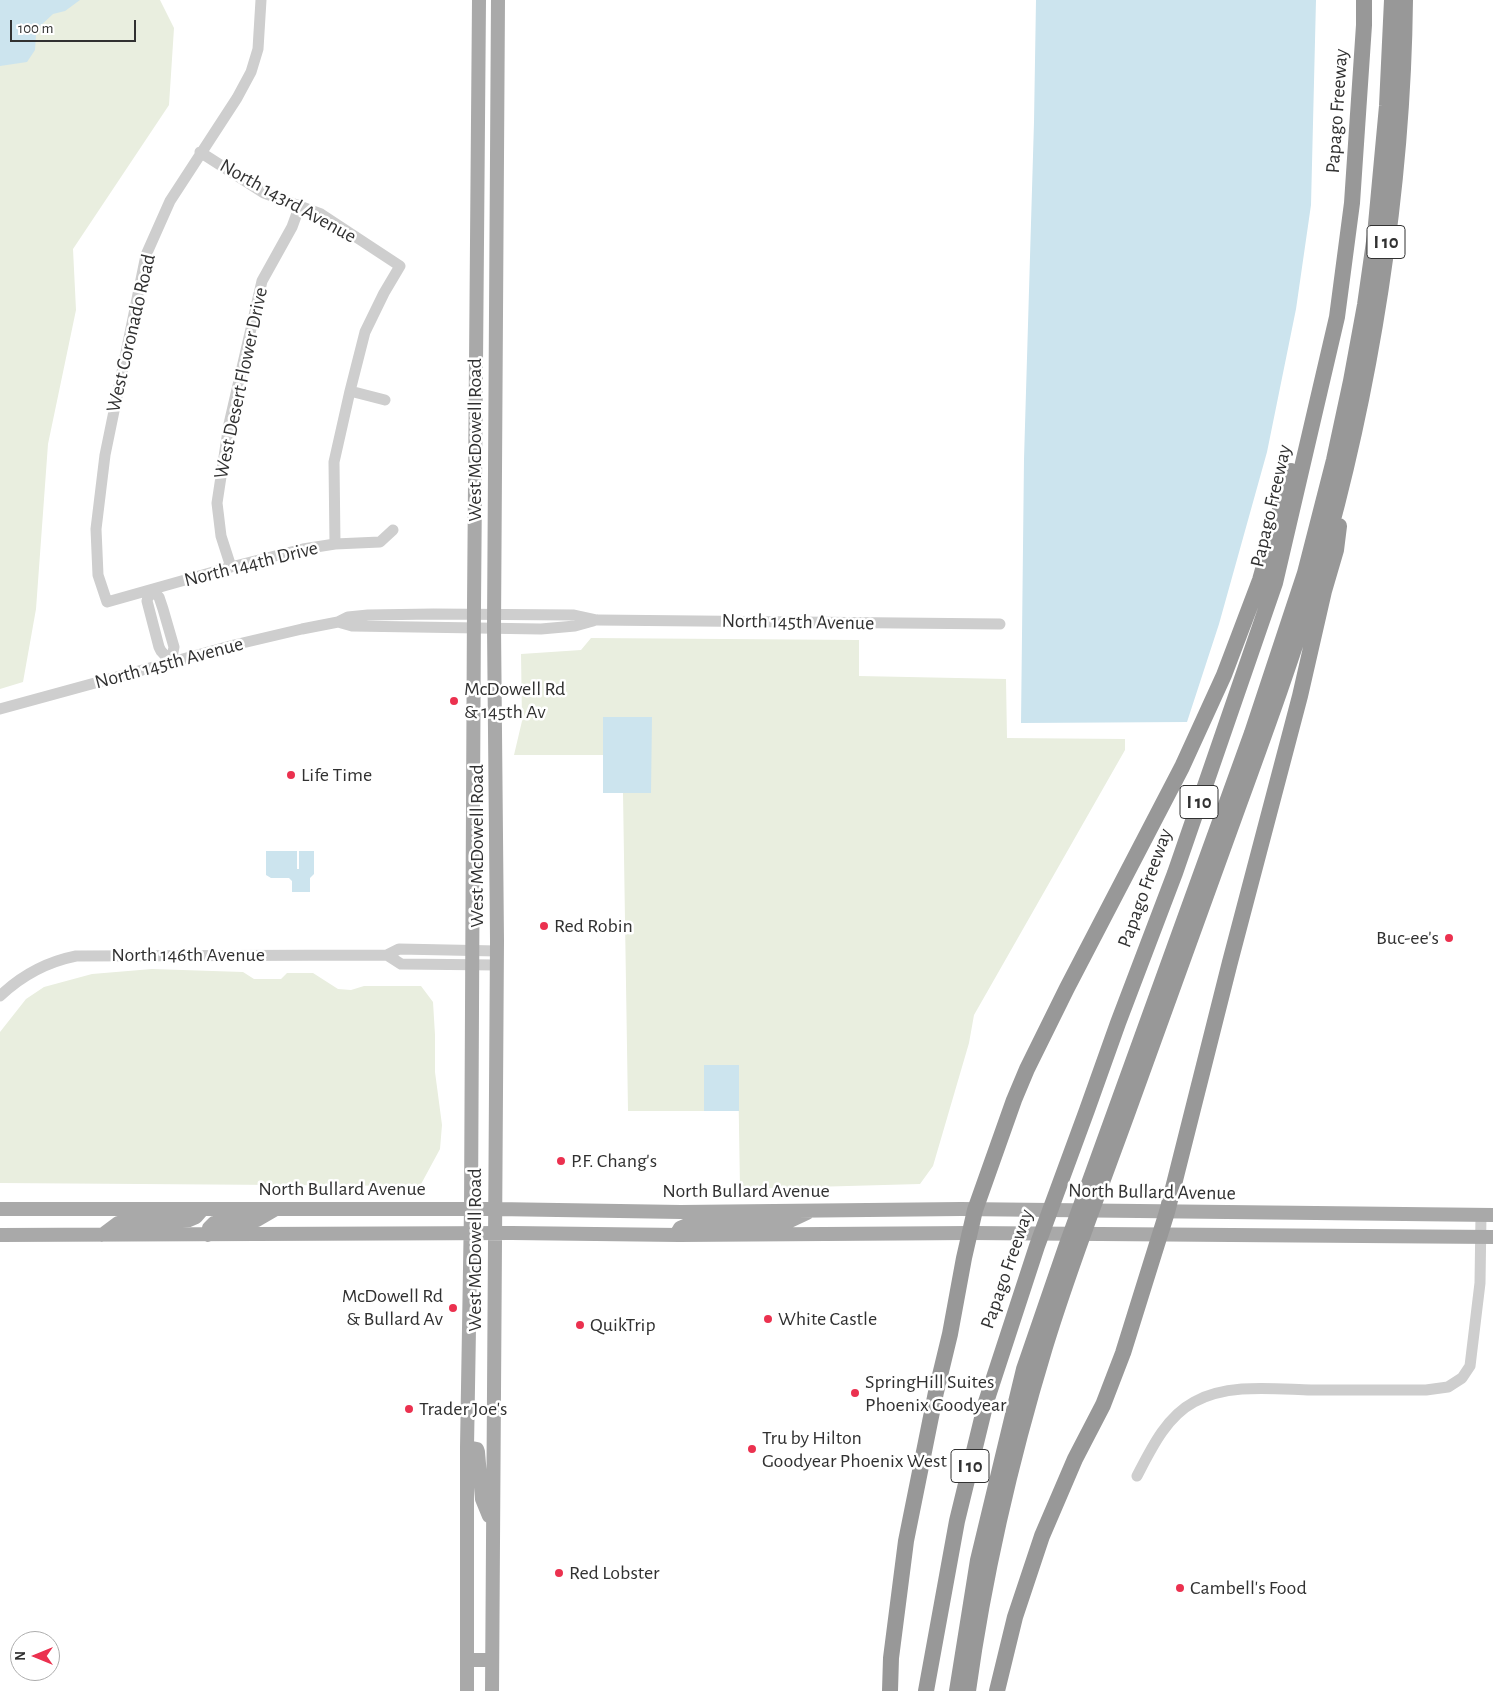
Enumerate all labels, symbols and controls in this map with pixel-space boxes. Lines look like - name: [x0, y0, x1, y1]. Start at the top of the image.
- scale bar: [12, 10, 139, 42]
- text: 100 m: [18, 21, 53, 36]
- street label: Papago Freeway: [1321, 48, 1353, 174]
- street label: North 143rd Avenue: [215, 154, 361, 248]
- road number: I 10: [1367, 226, 1405, 258]
- street label: West Coronado Road: [101, 251, 161, 415]
- street label: West Desert Flower Drive: [209, 285, 273, 481]
- street label: West McDowell Road: [463, 358, 487, 522]
- street label: Papago Freeway: [1245, 442, 1297, 570]
- street label: North 144th Drive: [182, 536, 320, 592]
- street label: North 145th Avenue: [721, 609, 875, 635]
- street label: North 145th Avenue: [92, 632, 246, 694]
- place label: McDowell Rd & 145th Av: [464, 677, 565, 724]
- marker: McDowell Rd & 145th Av: [448, 695, 460, 707]
- place label: Life Time: [301, 763, 372, 787]
- street label: West McDowell Road: [465, 764, 489, 928]
- marker: Life Time: [285, 769, 297, 781]
- road number: I 10: [1180, 786, 1218, 819]
- street label: Papago Freeway: [1112, 825, 1178, 951]
- place label: Red Robin: [554, 914, 633, 938]
- marker: Red Robin: [538, 920, 550, 932]
- place label: Buc-ee's: [1376, 926, 1439, 950]
- marker: Buc-ee's: [1443, 932, 1455, 944]
- street label: North 146th Avenue: [111, 943, 265, 967]
- place label: P.F. Chang's: [571, 1149, 657, 1173]
- marker: P.F. Chang's: [555, 1155, 567, 1167]
- street label: West McDowell Road: [463, 1168, 487, 1332]
- street label: North Bullard Avenue: [258, 1177, 426, 1201]
- street label: North Bullard Avenue: [662, 1179, 830, 1203]
- street label: North Bullard Avenue: [1068, 1179, 1236, 1205]
- street label: Papago Freeway: [975, 1206, 1039, 1332]
- place label: McDowell Rd & Bullard Av: [342, 1284, 443, 1331]
- marker: McDowell Rd & Bullard Av: [447, 1302, 459, 1314]
- place label: White Castle: [778, 1307, 877, 1331]
- place label: QuikTrip: [590, 1313, 656, 1337]
- marker: White Castle: [762, 1313, 774, 1325]
- marker: QuikTrip: [574, 1319, 586, 1331]
- place label: SpringHill Suites Phoenix Goodyear: [865, 1370, 1007, 1417]
- marker: SpringHill Suites Phoenix Goodyear: [849, 1387, 861, 1399]
- place label: Trader Joe's: [419, 1397, 507, 1421]
- marker: Trader Joe's: [403, 1403, 415, 1415]
- place label: Tru by Hilton Goodyear Phoenix West: [762, 1426, 947, 1473]
- marker: Tru by Hilton Goodyear Phoenix West: [746, 1443, 758, 1455]
- road number: I 10: [951, 1450, 989, 1482]
- place label: Red Lobster: [569, 1561, 660, 1585]
- marker: Red Lobster: [553, 1567, 565, 1579]
- place label: Cambell's Food: [1190, 1576, 1307, 1600]
- marker: Cambell's Food: [1174, 1582, 1186, 1594]
- north arrow: [10, 1631, 60, 1681]
- text: N: [14, 1651, 28, 1661]

